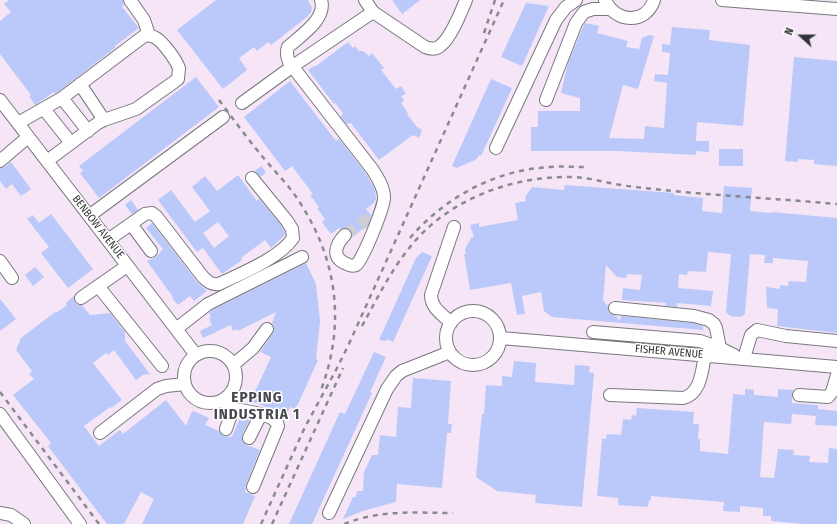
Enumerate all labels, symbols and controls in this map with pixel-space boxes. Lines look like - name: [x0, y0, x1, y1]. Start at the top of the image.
- north arrow: [781, 16, 821, 56]
- text: N: [782, 26, 797, 37]
- street label: BENBOW AVENUE: [69, 193, 127, 261]
- street label: FISHER AVENUE: [634, 342, 704, 362]
- district label: EPPING INDUSTRIA 1: [214, 389, 300, 424]

